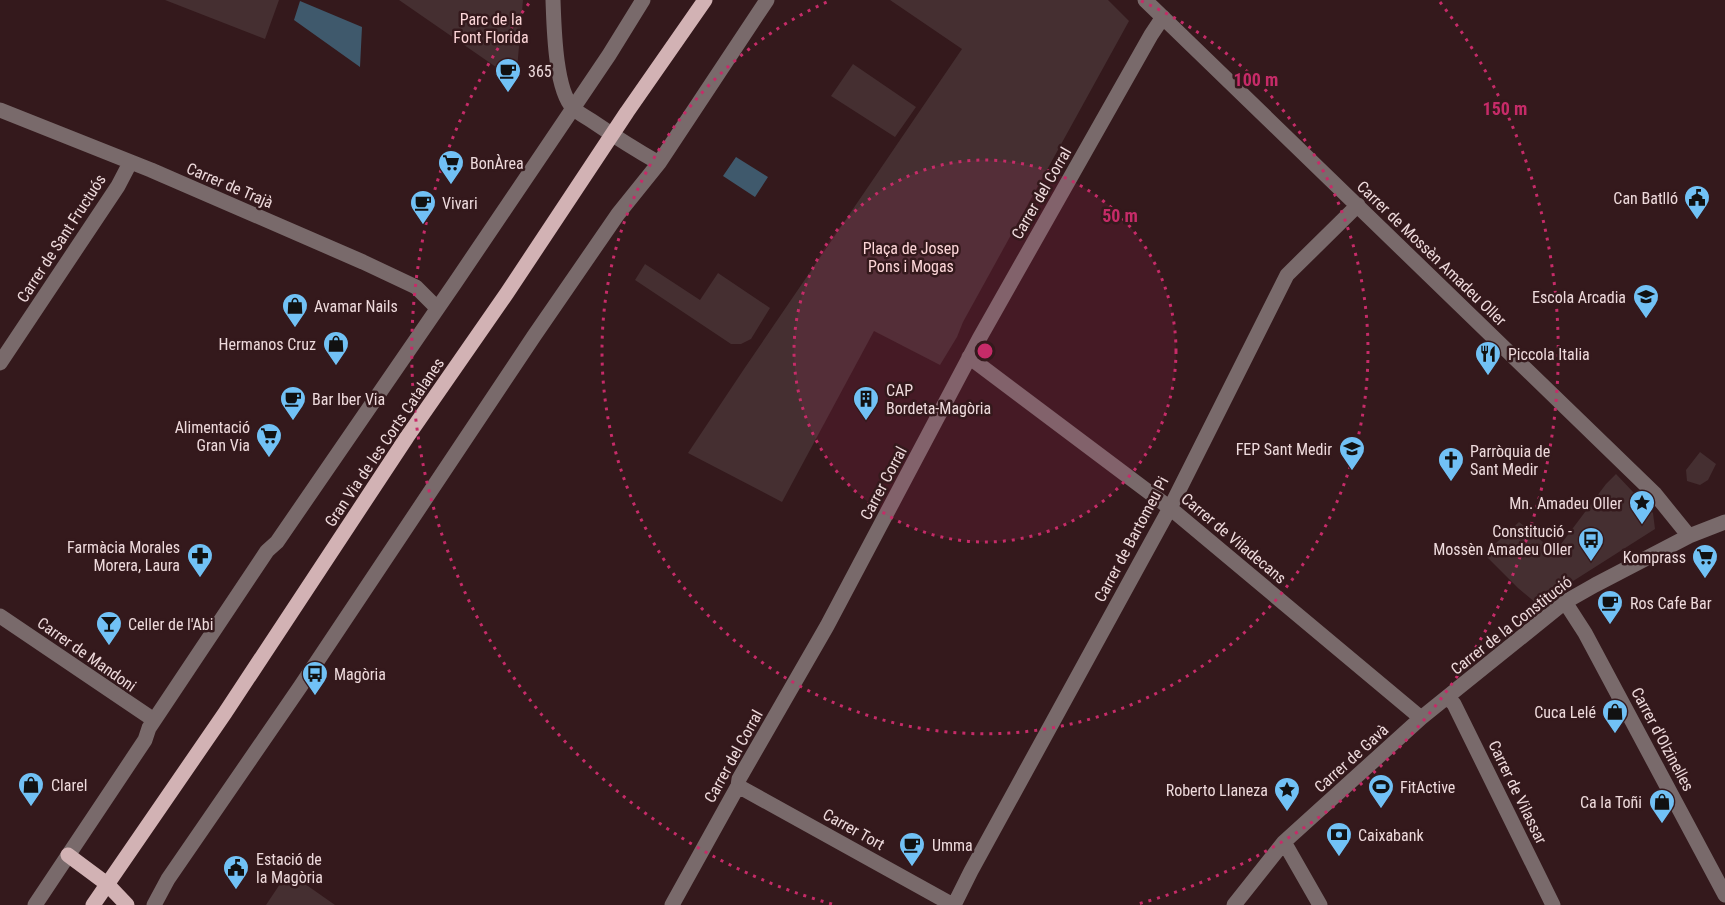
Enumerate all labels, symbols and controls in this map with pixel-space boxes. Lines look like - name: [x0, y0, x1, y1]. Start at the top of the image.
- park label: Parc de la Font Florida: [453, 10, 529, 47]
- cafe icon: 365: [493, 56, 523, 94]
- place label: 365: [528, 62, 552, 81]
- text: 100 m: [1234, 69, 1278, 90]
- text: 150 m: [1483, 98, 1527, 119]
- street label: Carrer del Corral: [1007, 144, 1075, 243]
- supermarket icon: BonÀrea: [436, 148, 466, 186]
- place label: BonÀrea: [470, 154, 524, 173]
- street label: Carrer de Trajà: [184, 159, 276, 212]
- street label: Carrer de Sant Fructuós: [13, 171, 110, 306]
- street label: Carrer de Mossèn Amadeu Oller: [1353, 177, 1510, 330]
- public building icon: Can Batlló: [1682, 183, 1712, 221]
- cafe icon: Vivari: [408, 188, 438, 226]
- place label: Can Batlló: [1613, 189, 1678, 208]
- place label: Vivari: [442, 194, 478, 213]
- text: 50 m: [1102, 205, 1138, 226]
- park label: Plaça de Josep Pons i Mogas: [863, 239, 959, 276]
- school or university icon: Escola Arcadia: [1631, 282, 1661, 320]
- place label: Escola Arcadia: [1532, 288, 1626, 307]
- shop icon: Avamar Nails: [280, 291, 310, 329]
- place label: Avamar Nails: [314, 297, 398, 316]
- shop icon: Hermanos Cruz: [321, 329, 351, 367]
- place label: Hermanos Cruz: [219, 335, 316, 354]
- restaurant icon: Piccola Italia: [1473, 339, 1503, 377]
- centre of rings: [975, 341, 995, 361]
- place label: Piccola Italia: [1508, 345, 1590, 364]
- street label: Gran Via de les Corts Catalanes: [321, 354, 448, 530]
- place label: CAP Bordeta-Magòria: [886, 381, 991, 418]
- cafe icon: Bar Iber Via: [278, 384, 308, 422]
- building icon: CAP Bordeta-Magòria: [851, 384, 881, 422]
- place label: Bar Iber Via: [312, 390, 385, 409]
- place label: Alimentació Gran Via: [175, 418, 250, 455]
- supermarket icon: Alimentació Gran Via: [254, 421, 284, 459]
- school or university icon: FEP Sant Medir: [1337, 434, 1367, 472]
- place label: FEP Sant Medir: [1236, 440, 1332, 459]
- place label: Parròquia de Sant Medir: [1470, 442, 1550, 479]
- street label: Carrer Corral: [856, 443, 911, 523]
- church icon: Parròquia de Sant Medir: [1436, 445, 1466, 483]
- street label: Carrer de Bartomeu Pi: [1090, 473, 1173, 605]
- place icon: Mn. Amadeu Oller: [1627, 488, 1657, 526]
- street label: Carrer de Viladecans: [1177, 489, 1290, 588]
- place label: Mn. Amadeu Oller: [1509, 494, 1622, 513]
- place label: Constitució - Mossèn Amadeu Oller: [1433, 522, 1572, 559]
- bus stop icon: Constitució - Mossèn Amadeu Oller: [1576, 525, 1606, 563]
- place label: Farmàcia Morales Morera, Laura: [67, 538, 180, 575]
- pharmacy icon: Farmàcia Morales Morera, Laura: [185, 541, 215, 579]
- supermarket icon: Komprass: [1690, 542, 1720, 580]
- place label: Komprass: [1623, 548, 1686, 567]
- street label: Carrer de la Constitució: [1447, 572, 1576, 679]
- cafe icon: Ros Cafe Bar: [1595, 588, 1625, 626]
- place label: Ros Cafe Bar: [1630, 594, 1712, 613]
- bar icon: Celler de l'Abi: [94, 609, 124, 647]
- street label: Carrer de Mandoni: [34, 613, 140, 696]
- place label: Celler de l'Abi: [128, 615, 213, 634]
- bus stop icon: Magòria: [300, 659, 330, 697]
- place label: Magòria: [334, 665, 386, 684]
- street label: Carrer d'Olzinelles: [1627, 684, 1698, 794]
- shop icon: Cuca Lelé: [1600, 697, 1630, 735]
- place label: Cuca Lelé: [1534, 703, 1596, 722]
- street label: Carrer del Corral: [700, 707, 767, 806]
- street label: Carrer de Gavà: [1310, 720, 1392, 797]
- street label: Carrer de Vilassar: [1484, 737, 1551, 847]
- shop icon: Clarel: [16, 770, 46, 808]
- sports icon: FitActive: [1366, 772, 1396, 810]
- place icon: Roberto Llaneza: [1272, 775, 1302, 813]
- place label: Clarel: [51, 776, 87, 795]
- place label: FitActive: [1400, 778, 1455, 797]
- place label: Roberto Llaneza: [1166, 781, 1268, 800]
- shop icon: Ca la Toñi: [1647, 787, 1677, 825]
- place label: Ca la Toñi: [1580, 793, 1642, 812]
- street label: Carrer Tort: [820, 805, 888, 854]
- bank icon: Caixabank: [1324, 820, 1354, 858]
- place label: Caixabank: [1358, 826, 1424, 845]
- cafe icon: Umma: [897, 830, 927, 868]
- place label: Umma: [932, 836, 973, 855]
- place label: Estació de la Magòria: [256, 850, 323, 887]
- public building icon: Estació de la Magòria: [221, 853, 251, 891]

